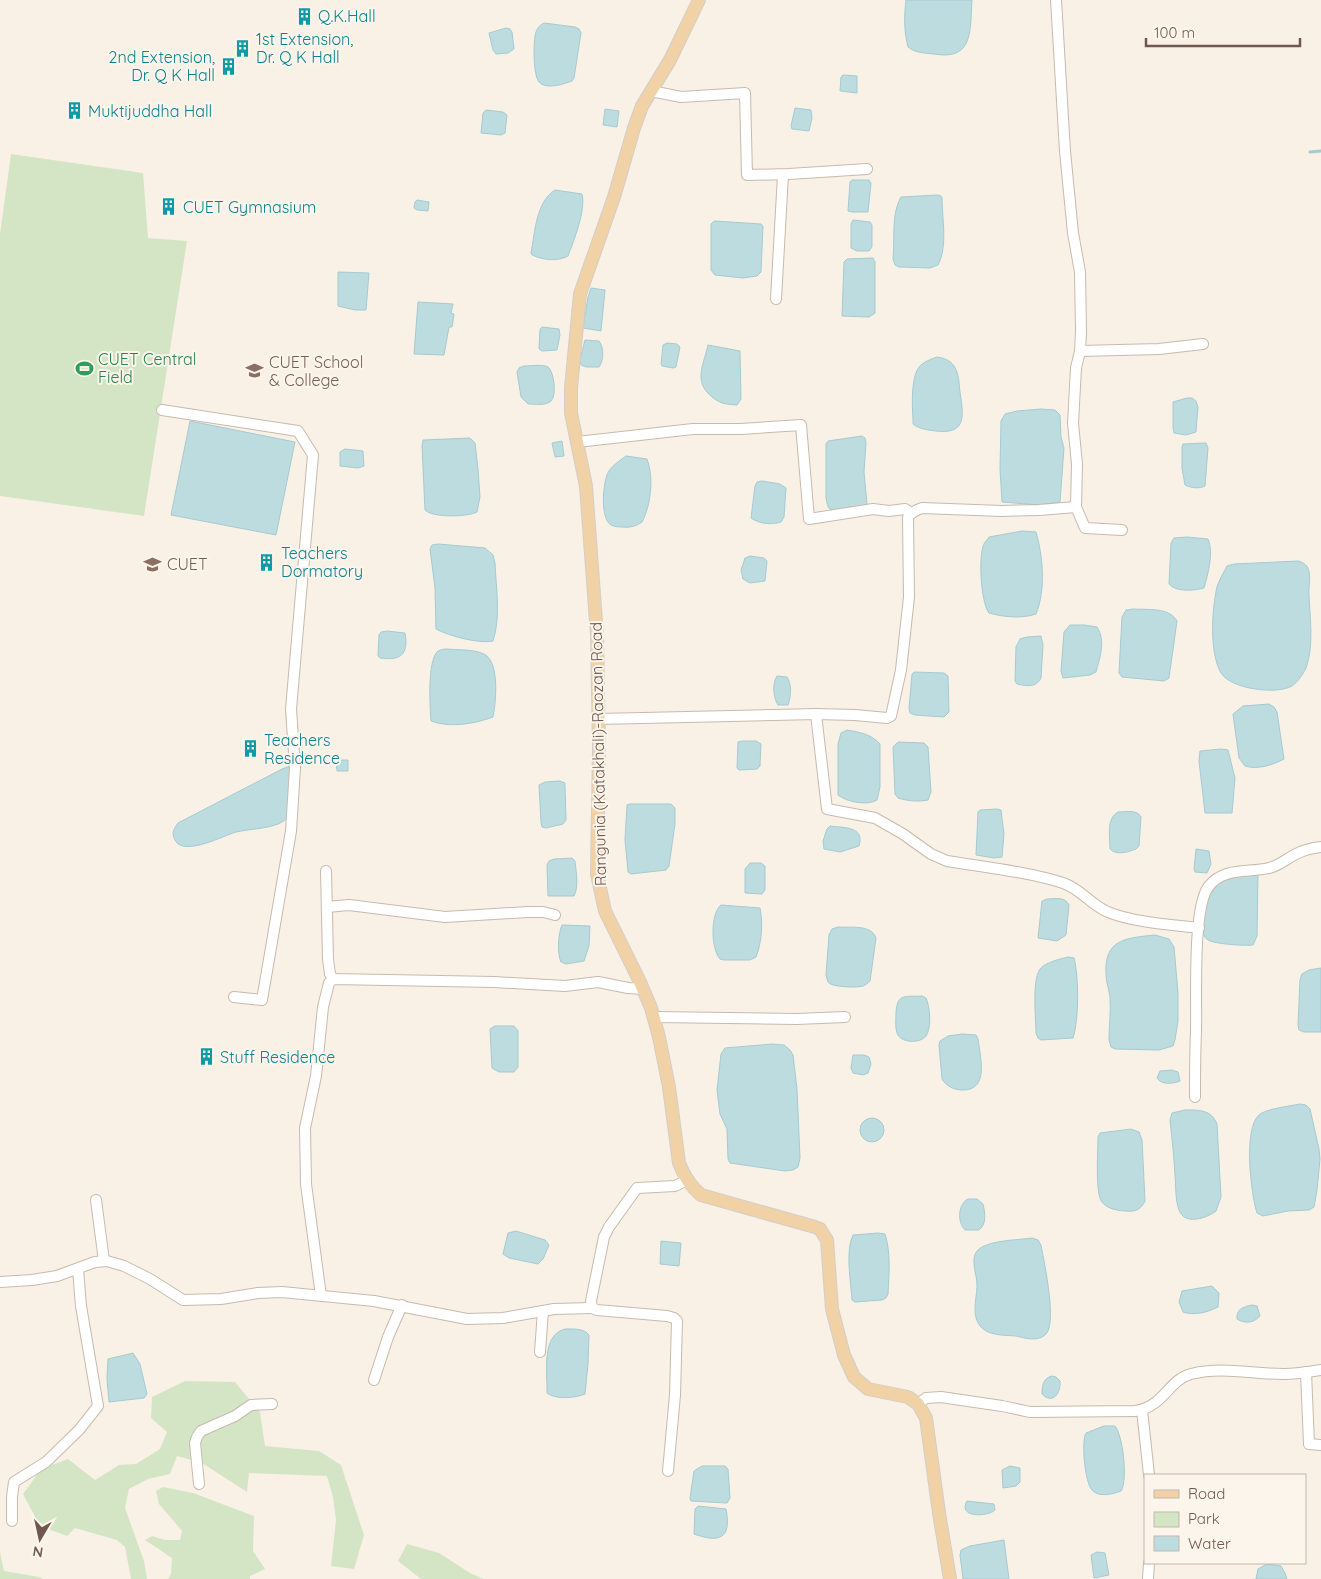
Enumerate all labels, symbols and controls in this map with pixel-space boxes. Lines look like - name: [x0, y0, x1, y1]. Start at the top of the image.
- building icon: Q.K.Hall: [294, 6, 314, 26]
- place label: Q.K.Hall: [318, 6, 376, 26]
- scale bar: [1146, 15, 1300, 47]
- text: 100 m: [1154, 23, 1195, 42]
- place label: 1st Extension, Dr. Q K Hall: [256, 29, 353, 67]
- building icon: 1st Extension, Dr. Q K Hall: [232, 38, 252, 58]
- place label: 2nd Extension, Dr. Q K Hall: [109, 47, 215, 85]
- building icon: 2nd Extension, Dr. Q K Hall: [219, 56, 239, 76]
- building icon: Muktijuddha Hall: [64, 101, 84, 121]
- place label: Muktijuddha Hall: [88, 101, 212, 121]
- building icon: CUET Gymnasium: [159, 197, 179, 217]
- place label: CUET Gymnasium: [183, 197, 316, 217]
- place label: CUET Central Field: [98, 349, 196, 387]
- place label: CUET School & College: [269, 352, 363, 390]
- sports icon: CUET Central Field: [74, 358, 94, 378]
- school or university icon: CUET School & College: [245, 361, 265, 381]
- place label: Teachers Dormatory: [281, 543, 363, 581]
- building icon: Teachers Dormatory: [257, 552, 277, 572]
- school or university icon: CUET: [143, 554, 163, 574]
- place label: CUET: [167, 554, 208, 574]
- street label: Rangunia (Katakhali)-Raozan Road: [586, 622, 610, 886]
- place label: Teachers Residence: [264, 730, 340, 768]
- building icon: Teachers Residence: [240, 739, 260, 759]
- building icon: Stuff Residence: [196, 1047, 216, 1067]
- place label: Stuff Residence: [220, 1047, 335, 1067]
- legend: [1144, 1474, 1306, 1564]
- text: Road: [1188, 1484, 1225, 1503]
- text: Park: [1188, 1509, 1220, 1528]
- north arrow: [15, 1514, 65, 1564]
- text: Water: [1188, 1534, 1231, 1553]
- text: N: [31, 1542, 44, 1562]

